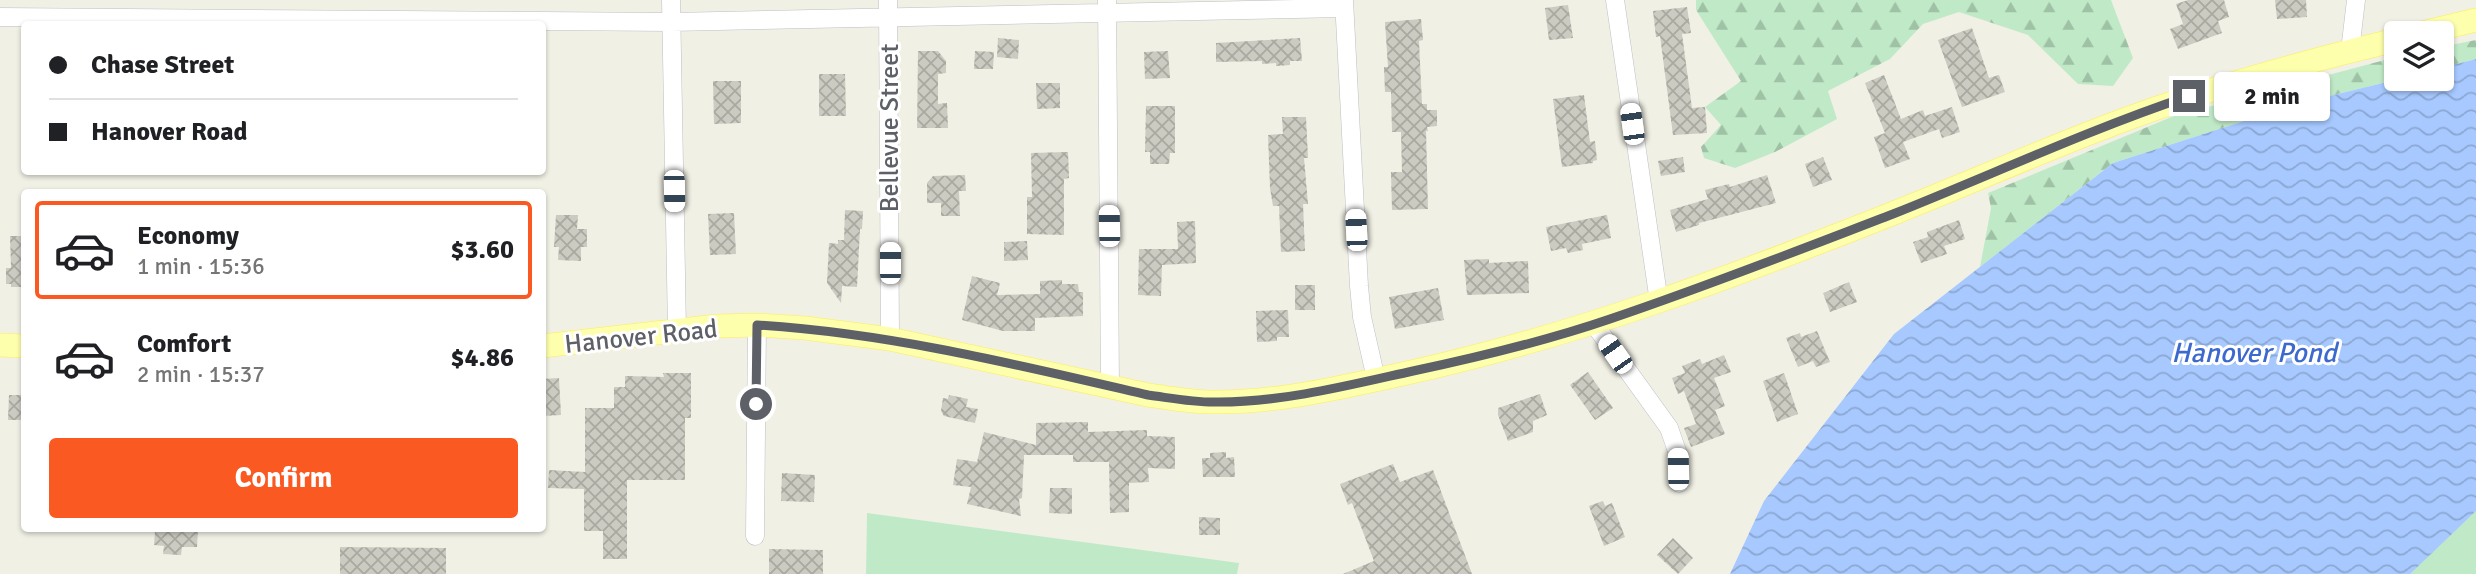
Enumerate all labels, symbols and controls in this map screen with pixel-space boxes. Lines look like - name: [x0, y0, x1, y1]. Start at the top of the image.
- map controls: [2384, 21, 2454, 91]
- button: layers: [2384, 21, 2454, 91]
- street label: Bellevue Street: [874, 44, 906, 212]
- text: Chase Street: [91, 49, 234, 81]
- callout: 2 min: [2214, 72, 2329, 120]
- route end: [2173, 80, 2205, 112]
- text: 2 min: [2244, 82, 2300, 111]
- car: [1619, 102, 1646, 146]
- text: Hanover Road: [91, 116, 247, 148]
- car: [664, 170, 685, 212]
- car: [1099, 205, 1120, 247]
- car: [1345, 208, 1368, 252]
- icon: car: [53, 219, 116, 282]
- text: Economy: [137, 220, 239, 252]
- text: $3.60: [450, 234, 514, 266]
- car: [880, 242, 901, 284]
- text: 1 min · 15:36: [137, 252, 265, 281]
- street label: Hanover Road: [563, 313, 719, 361]
- icon: car: [53, 327, 116, 390]
- text: Comfort: [137, 328, 231, 360]
- car: [1595, 331, 1636, 377]
- water label: Hanover Pond: [2171, 336, 2340, 370]
- text: $4.86: [450, 342, 514, 374]
- text: 2 min · 15:37: [137, 360, 265, 389]
- route start: [740, 388, 772, 420]
- button: Confirm: [49, 438, 518, 518]
- car: [1668, 448, 1689, 490]

